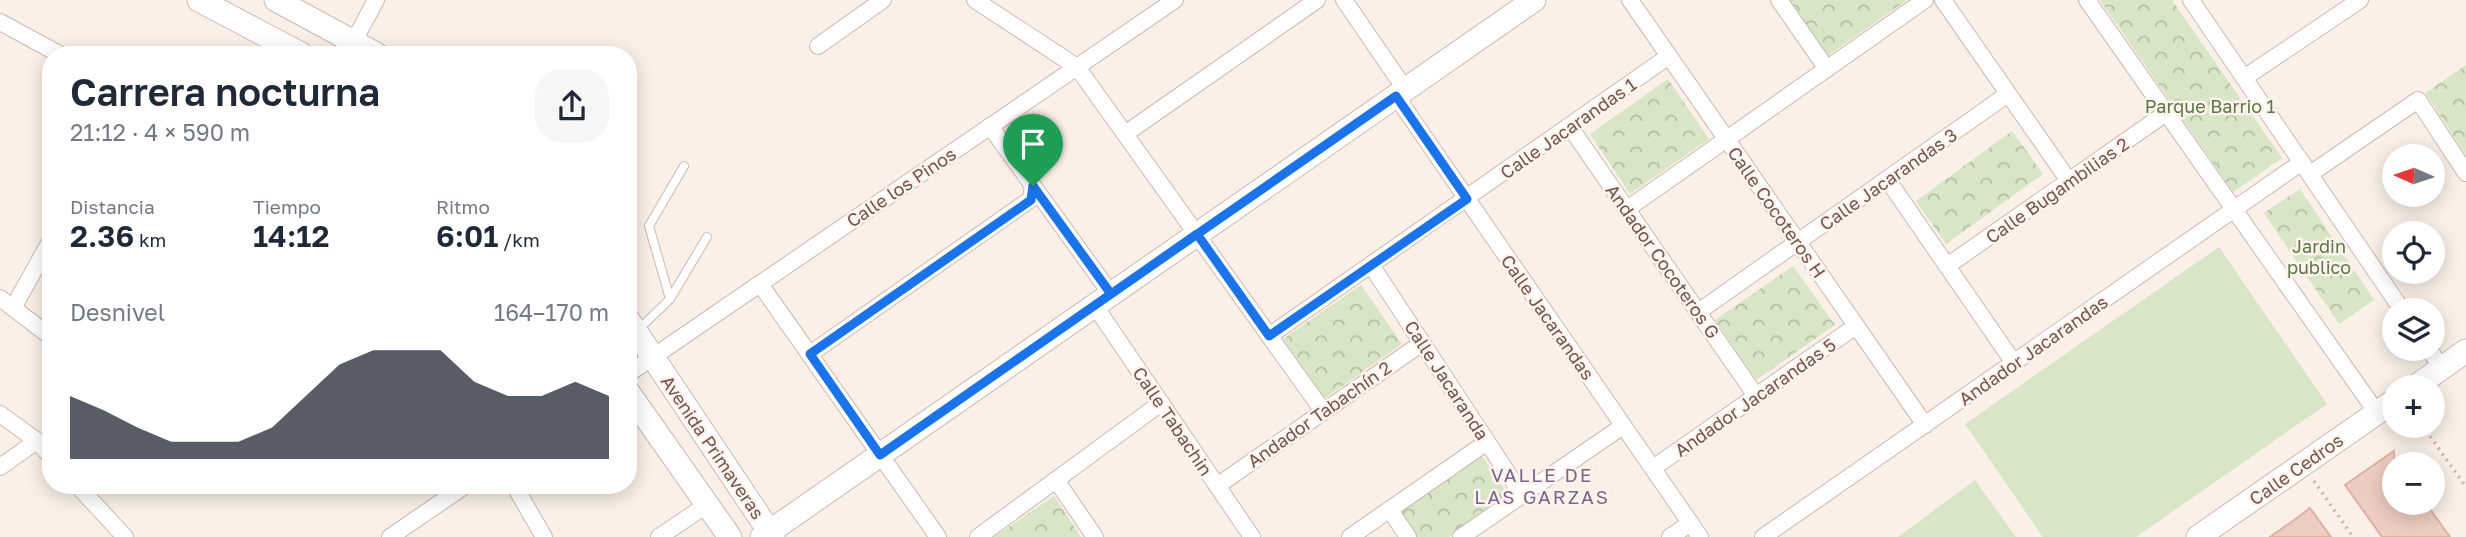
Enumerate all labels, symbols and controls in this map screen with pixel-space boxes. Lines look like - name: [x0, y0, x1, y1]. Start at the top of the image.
- text: Carrera nocturna: [70, 69, 380, 114]
- button: share: [535, 69, 609, 143]
- street label: Calle Jacarandas 1: [1496, 73, 1640, 183]
- park label: Parque Barrio 1: [2145, 95, 2276, 117]
- pin: [1003, 114, 1063, 186]
- text: 21:12 · 4 × 590 m: [70, 118, 250, 146]
- street label: Calle Jacarandas 3: [1815, 123, 1961, 235]
- icon: arrive: [1014, 125, 1052, 163]
- street label: Calle Bugambilias 2: [1981, 132, 2133, 248]
- street label: Calle los Pinos: [842, 142, 960, 232]
- street label: Calle Cocoteros H: [1723, 142, 1831, 282]
- north arrow: [2382, 144, 2445, 206]
- map controls: [2382, 144, 2445, 515]
- street label: Andador Cocoteros G: [1601, 180, 1725, 342]
- text: Distancia: [70, 195, 155, 218]
- text: Tiempo: [253, 195, 321, 218]
- text: Ritmo: [436, 195, 490, 218]
- text: 2.36: [70, 218, 134, 254]
- text: 14:12: [253, 218, 329, 254]
- text: 6:01: [436, 218, 498, 254]
- button: locate: [2382, 221, 2445, 284]
- text: km: [134, 228, 166, 251]
- text: /km: [498, 228, 540, 251]
- park label: Jardin publico: [2287, 235, 2351, 278]
- street label: Calle Jacarandas: [1497, 250, 1599, 384]
- street label: Andador Jacarandas: [1954, 290, 2112, 410]
- text: Desnivel: [70, 298, 165, 326]
- text: 164–170 m: [494, 298, 609, 326]
- button: layers: [2382, 298, 2445, 361]
- street label: Calle Jacaranda: [1400, 316, 1494, 444]
- street label: Andador Jacarandas 5: [1670, 333, 1840, 461]
- street label: Andador Tabachín 2: [1243, 356, 1395, 472]
- street label: Calle Tabachin: [1129, 362, 1217, 480]
- street label: Avenida Primaveras: [657, 371, 769, 523]
- button: +: [2382, 375, 2445, 438]
- street label: Calle Cedros: [2245, 429, 2347, 509]
- button: −: [2382, 452, 2445, 515]
- district label: VALLE DE LAS GARZAS: [1474, 463, 1610, 508]

